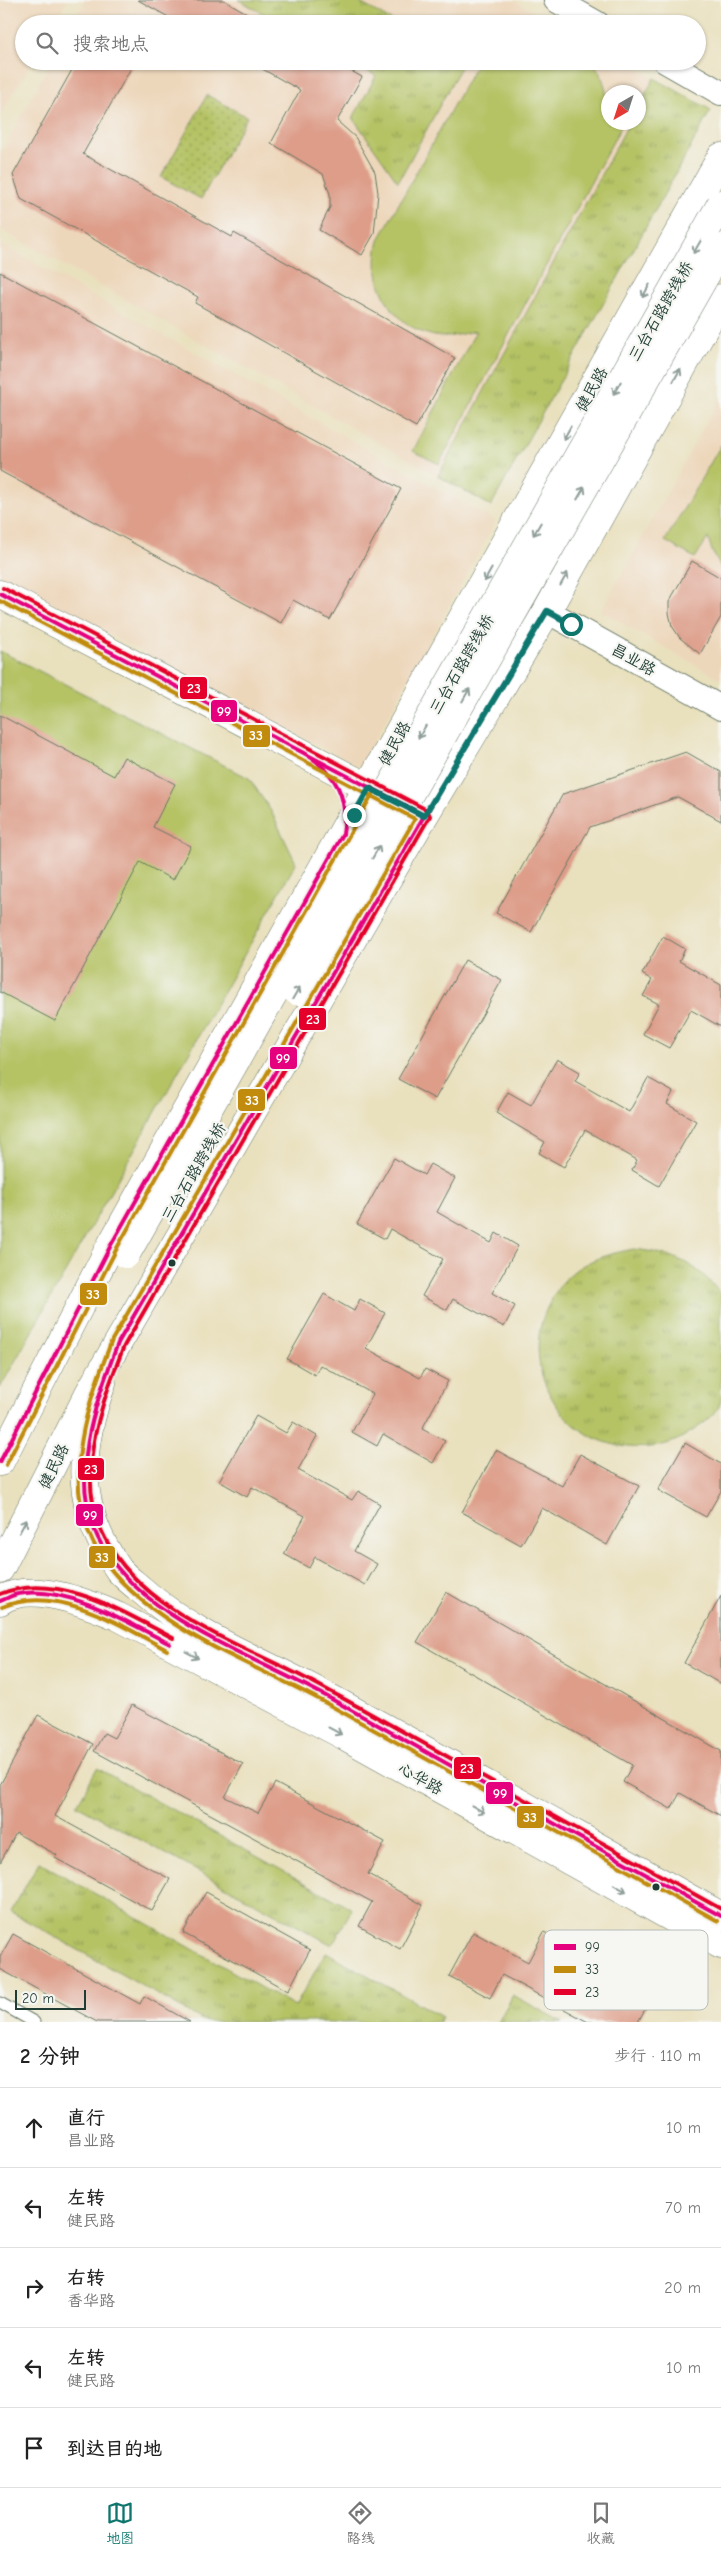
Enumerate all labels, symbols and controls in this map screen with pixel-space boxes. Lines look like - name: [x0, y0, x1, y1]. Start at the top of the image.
- search box: [15, 15, 706, 70]
- icon: search: [33, 29, 61, 57]
- text: 搜索地点: [73, 33, 149, 55]
- north arrow: [601, 85, 646, 130]
- one-way arrow: [692, 239, 702, 254]
- street label: 三台石路跨线桥: [625, 258, 697, 365]
- one-way arrow: [641, 284, 651, 299]
- street label: 健民路: [572, 364, 611, 415]
- one-way arrow: [673, 369, 683, 383]
- one-way arrow: [612, 380, 622, 395]
- one-way arrow: [562, 425, 571, 440]
- one-way arrow: [576, 487, 586, 501]
- one-way arrow: [531, 522, 541, 536]
- one-way arrow: [482, 567, 492, 582]
- one-way arrow: [560, 572, 570, 586]
- street label: 三台石路跨线桥: [426, 611, 498, 718]
- route start: [560, 613, 583, 636]
- street label: 昌业路: [608, 640, 659, 679]
- line badge: 23: [179, 676, 208, 700]
- text: 23: [187, 680, 201, 697]
- one-way arrow: [461, 689, 471, 703]
- line badge: 99: [210, 699, 238, 723]
- text: 99: [217, 703, 231, 720]
- street label: 健民路: [375, 718, 414, 769]
- line badge: 33: [242, 724, 271, 748]
- one-way arrow: [417, 724, 427, 739]
- text: 33: [249, 727, 263, 744]
- route end: [343, 804, 366, 827]
- one-way arrow: [372, 845, 382, 859]
- one-way arrow: [291, 985, 301, 1000]
- line badge: 23: [298, 1007, 327, 1031]
- text: 23: [306, 1011, 320, 1028]
- line badge: 99: [269, 1046, 298, 1070]
- text: 99: [276, 1050, 290, 1067]
- line badge: 33: [237, 1088, 266, 1112]
- text: 33: [245, 1092, 259, 1109]
- street label: 三台石路跨线桥: [158, 1119, 230, 1226]
- unlabelled marker: [167, 1258, 177, 1268]
- line badge: 33: [79, 1282, 108, 1306]
- text: 33: [86, 1286, 100, 1303]
- street label: 健民路: [35, 1441, 73, 1492]
- line badge: 23: [77, 1457, 105, 1481]
- text: 23: [84, 1461, 98, 1478]
- line badge: 99: [75, 1503, 104, 1527]
- text: 99: [83, 1507, 97, 1524]
- one-way arrow: [18, 1518, 28, 1533]
- line badge: 33: [88, 1545, 116, 1569]
- text: 33: [95, 1549, 109, 1566]
- one-way arrow: [184, 1650, 199, 1660]
- one-way arrow: [328, 1726, 343, 1736]
- line badge: 23: [453, 1756, 482, 1780]
- street label: 心华路: [395, 1759, 446, 1798]
- text: 23: [460, 1760, 474, 1777]
- line badge: 99: [485, 1781, 514, 1805]
- text: 99: [493, 1785, 507, 1802]
- one-way arrow: [470, 1805, 484, 1815]
- line badge: 33: [516, 1805, 545, 1829]
- text: 33: [523, 1809, 537, 1826]
- unlabelled marker: [651, 1882, 661, 1892]
- one-way arrow: [612, 1884, 626, 1894]
- legend: [544, 1930, 708, 2010]
- text: 99: [585, 1939, 600, 1956]
- text: 33: [585, 1961, 599, 1978]
- text: 23: [585, 1984, 599, 2001]
- scale bar: [15, 1987, 86, 2010]
- text: 20 m: [22, 1990, 54, 2007]
- text: 2 分钟: [20, 2044, 80, 2068]
- text: 步行 · 110 m: [615, 2047, 701, 2065]
- text: 直行: [67, 2107, 105, 2129]
- icon: ahead: [20, 2114, 48, 2142]
- text: 10 m: [666, 2119, 701, 2137]
- text: 昌业路: [67, 2132, 115, 2150]
- text: 左转: [67, 2187, 105, 2209]
- icon: left: [20, 2194, 48, 2222]
- text: 70 m: [665, 2199, 701, 2217]
- text: 健民路: [67, 2212, 115, 2230]
- text: 右转: [67, 2267, 105, 2289]
- icon: right: [20, 2274, 48, 2302]
- text: 20 m: [664, 2279, 701, 2297]
- text: 香华路: [67, 2292, 115, 2310]
- text: 左转: [67, 2347, 105, 2369]
- icon: left: [20, 2354, 48, 2382]
- text: 10 m: [666, 2359, 701, 2377]
- text: 健民路: [67, 2372, 115, 2390]
- icon: arrive: [20, 2434, 48, 2462]
- text: 到达目的地: [67, 2438, 162, 2460]
- tab: 地图: [106, 2499, 134, 2547]
- tab: 路线: [346, 2499, 374, 2547]
- tab: 收藏: [587, 2499, 615, 2547]

